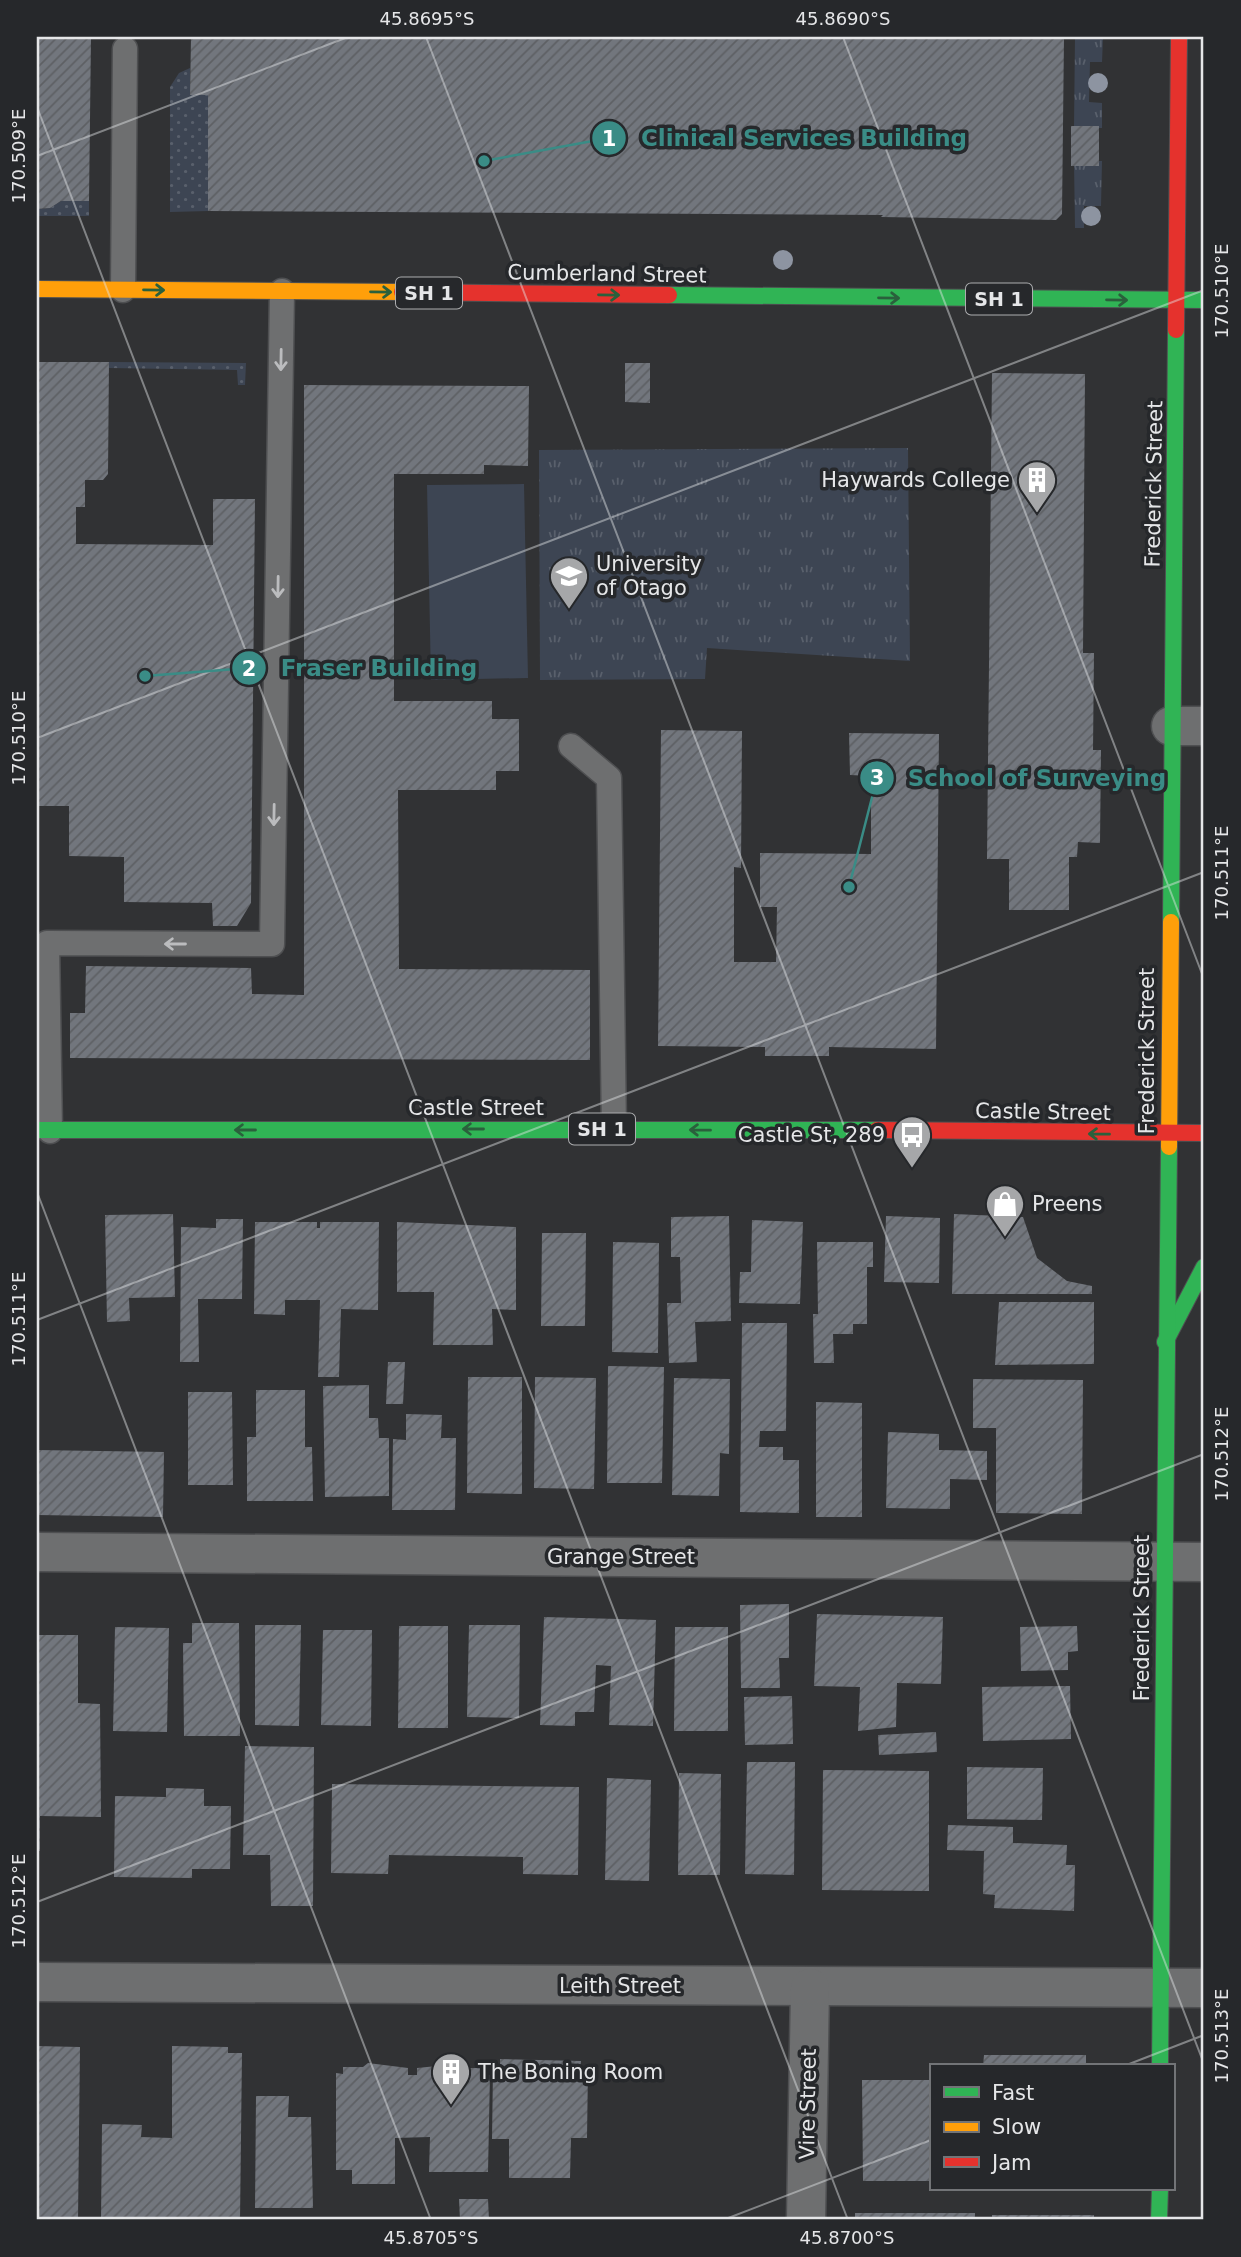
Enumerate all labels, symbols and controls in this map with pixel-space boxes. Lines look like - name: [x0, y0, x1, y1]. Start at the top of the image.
- text: 45.8695°S: [380, 8, 474, 29]
- text: 45.8690°S: [796, 8, 890, 29]
- text: 170.509°E: [8, 109, 29, 203]
- callout: Clinical Services Building: [592, 116, 981, 160]
- text: Clinical Services Building: [641, 125, 967, 151]
- text: 1: [602, 127, 616, 151]
- text: 170.510°E: [1211, 244, 1232, 338]
- street label: Cumberland Street: [507, 260, 707, 288]
- road number: SH 1: [396, 278, 462, 308]
- one-way arrow: [142, 283, 165, 297]
- road number: SH 1: [966, 284, 1032, 314]
- one-way arrow: [370, 286, 393, 299]
- one-way arrow: [597, 288, 620, 302]
- one-way arrow: [877, 291, 900, 305]
- one-way arrow: [1105, 293, 1128, 307]
- one-way arrow: [274, 348, 288, 371]
- street label: Frederick Street: [1141, 401, 1167, 567]
- building icon: Haywards College: [1016, 459, 1058, 514]
- place label: Haywards College: [821, 468, 1010, 492]
- place label: University of Otago: [596, 552, 702, 600]
- school or university icon: University of Otago: [548, 555, 590, 610]
- one-way arrow: [271, 575, 285, 598]
- callout: Fraser Building: [232, 646, 491, 690]
- text: Fraser Building: [281, 655, 477, 681]
- text: 2: [242, 657, 256, 681]
- text: 170.510°E: [8, 691, 29, 785]
- callout: School of Surveying: [859, 756, 1181, 800]
- text: School of Surveying: [908, 765, 1166, 791]
- text: 3: [870, 766, 884, 790]
- one-way arrow: [268, 803, 281, 826]
- text: 170.511°E: [1211, 826, 1232, 920]
- one-way arrow: [164, 937, 187, 951]
- street label: Frederick Street: [1135, 968, 1159, 1134]
- street label: Castle Street: [408, 1096, 544, 1120]
- street label: Castle Street: [975, 1099, 1111, 1125]
- road number: SH 1: [569, 1114, 635, 1144]
- bus stop icon: Castle St, 289: [891, 1114, 933, 1169]
- one-way arrow: [462, 1122, 485, 1135]
- one-way arrow: [234, 1123, 257, 1137]
- one-way arrow: [689, 1123, 712, 1137]
- place label: Castle St, 289: [738, 1123, 885, 1147]
- one-way arrow: [1088, 1127, 1111, 1141]
- shop icon: Preens: [984, 1183, 1026, 1238]
- place label: Preens: [1032, 1192, 1103, 1216]
- text: 170.511°E: [8, 1272, 29, 1366]
- text: 170.512°E: [1211, 1407, 1232, 1501]
- street label: Frederick Street: [1130, 1535, 1154, 1701]
- street label: Grange Street: [547, 1545, 695, 1569]
- text: 170.512°E: [8, 1854, 29, 1948]
- street label: Leith Street: [559, 1974, 681, 1998]
- text: 170.513°E: [1211, 1989, 1232, 2083]
- street label: Vire Street: [795, 2048, 821, 2160]
- building icon: The Boning Room: [430, 2051, 472, 2106]
- place label: The Boning Room: [477, 2060, 663, 2084]
- legend: [930, 2064, 1174, 2190]
- text: Fast: [992, 2081, 1034, 2105]
- text: Slow: [992, 2115, 1041, 2139]
- text: Jam: [990, 2151, 1032, 2175]
- text: 45.8705°S: [384, 2227, 478, 2248]
- text: 45.8700°S: [800, 2227, 894, 2248]

